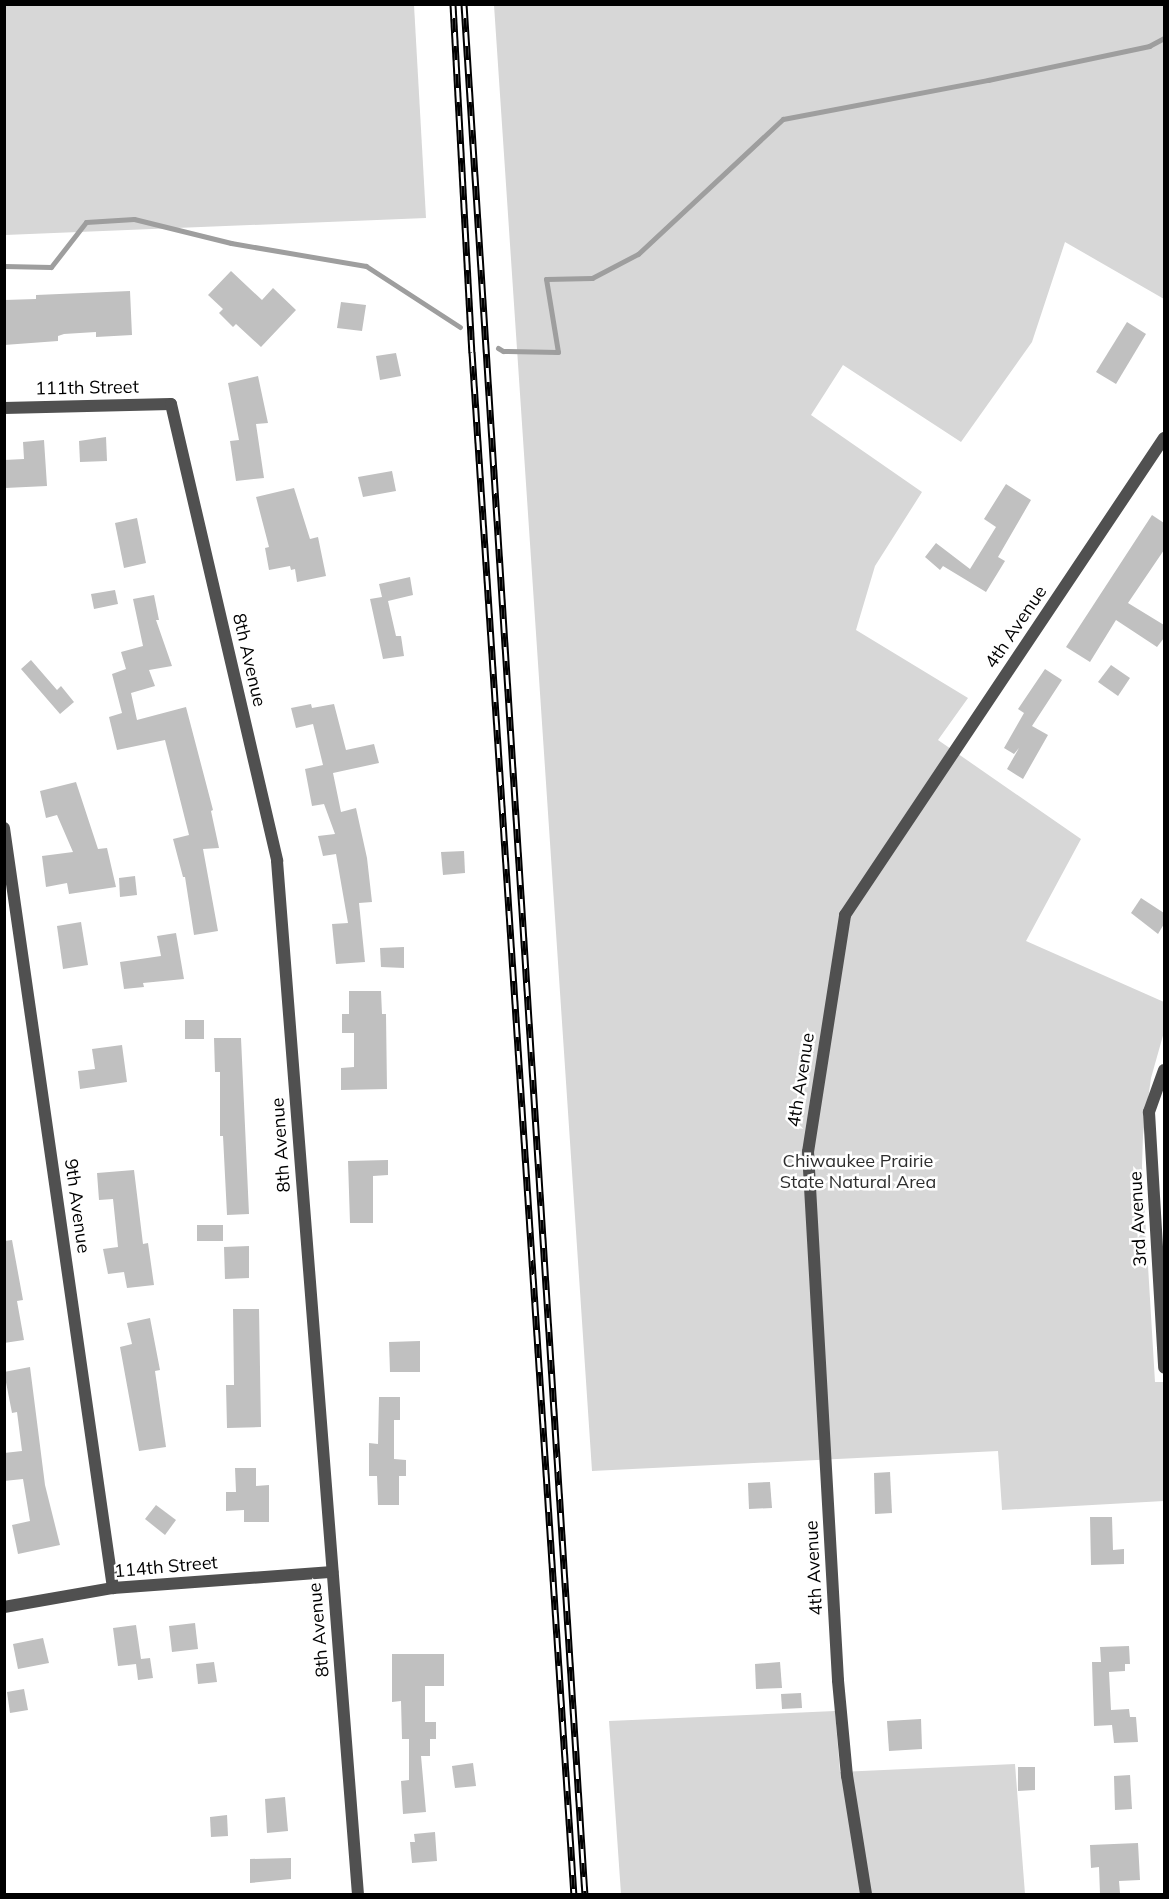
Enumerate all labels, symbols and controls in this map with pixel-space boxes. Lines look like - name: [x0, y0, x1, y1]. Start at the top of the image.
- street label: 111th Street: [35, 376, 139, 400]
- street label: 4th Avenue: [980, 582, 1052, 672]
- street label: 8th Avenue: [228, 611, 270, 709]
- street label: 4th Avenue: [783, 1031, 819, 1129]
- street label: 8th Avenue: [267, 1097, 295, 1193]
- park label: Chiwaukee Prairie State Natural Area: [780, 1151, 936, 1194]
- street label: 9th Avenue: [60, 1157, 94, 1255]
- street label: 3rd Avenue: [1125, 1171, 1151, 1267]
- street label: 4th Avenue: [801, 1520, 827, 1616]
- street label: 114th Street: [113, 1552, 219, 1582]
- street label: 8th Avenue: [304, 1582, 334, 1678]

